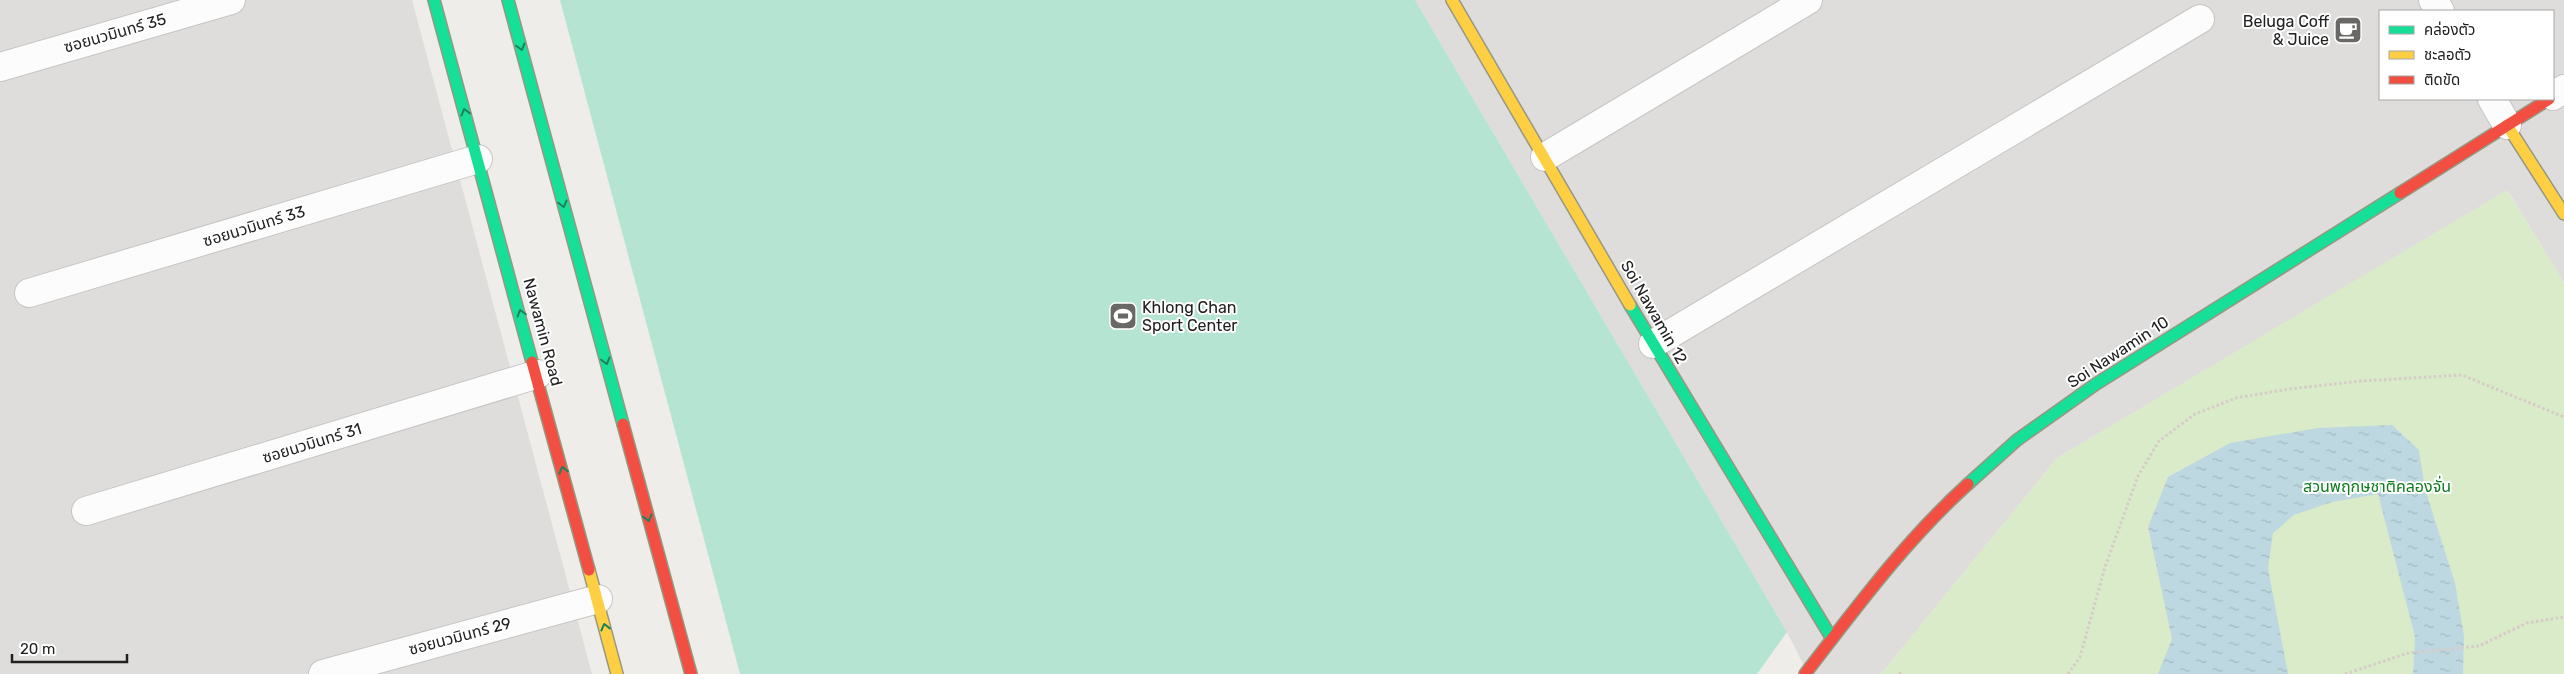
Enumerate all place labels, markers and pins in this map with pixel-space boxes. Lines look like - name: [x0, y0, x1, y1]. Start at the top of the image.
- place label: Beluga Coff & Juice: [2243, 12, 2329, 49]
- cafe icon: Beluga Coff & Juice: [2333, 15, 2363, 45]
- place label: Khlong Chan Sport Center: [1142, 298, 1237, 335]
- sports icon: Khlong Chan Sport Center: [1108, 301, 1138, 331]

